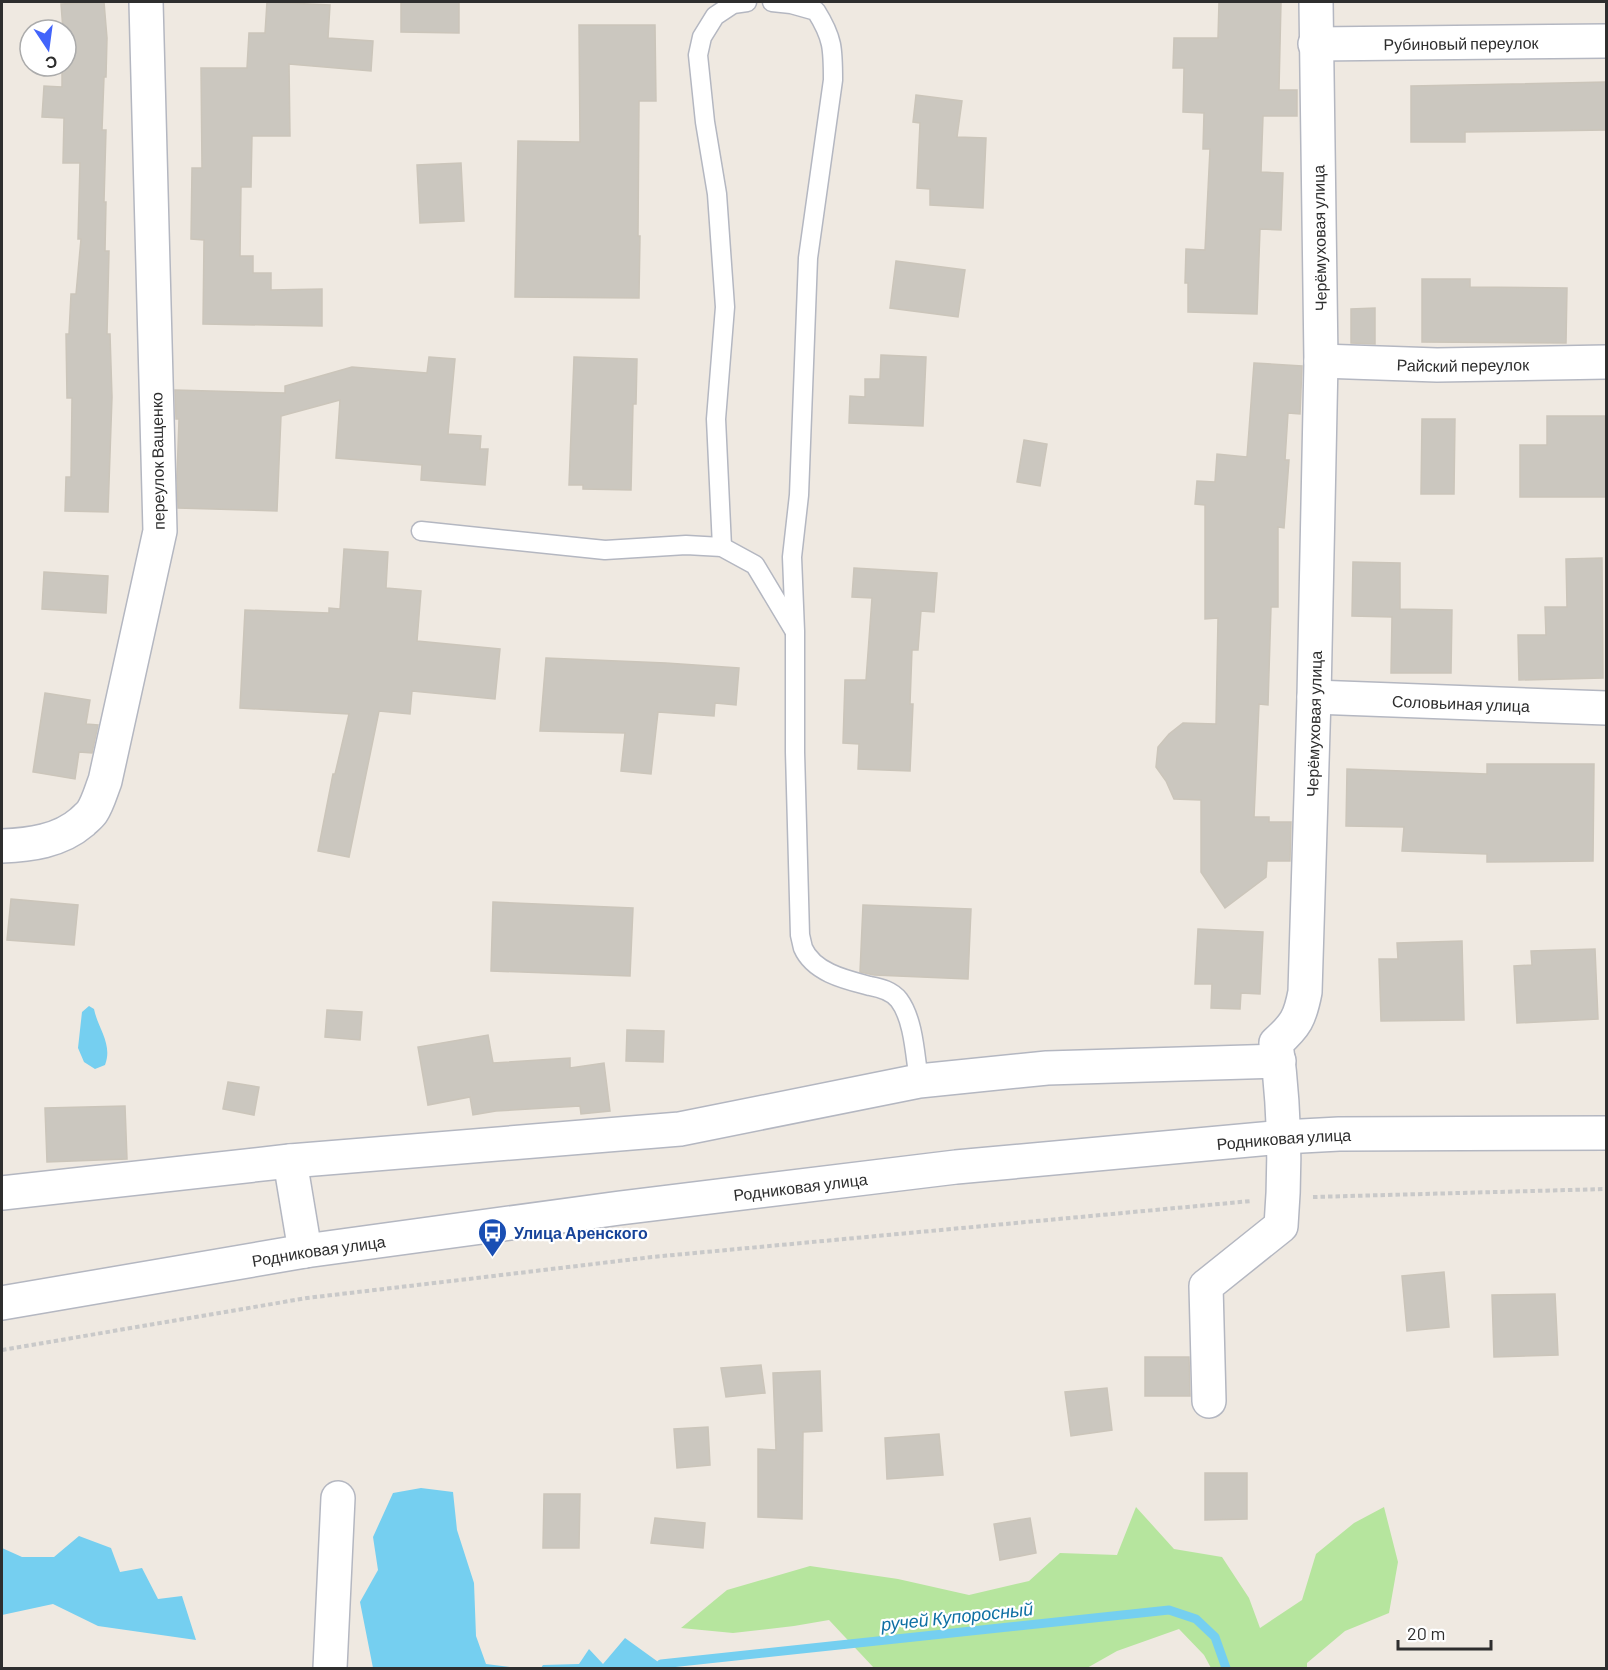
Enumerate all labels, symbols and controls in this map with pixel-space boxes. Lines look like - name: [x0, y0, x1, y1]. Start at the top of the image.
- north arrow: [18, 18, 78, 78]
- street label: Рубиновый переулок: [1383, 32, 1540, 53]
- text: С: [43, 53, 59, 74]
- street label: Черёмуховая улица: [1308, 165, 1330, 311]
- street label: Райский переулок: [1396, 354, 1530, 375]
- street label: переулок Ващенко: [146, 392, 168, 530]
- street label: Черёмуховая улица: [1301, 650, 1324, 797]
- street label: Соловьиная улица: [1392, 690, 1530, 715]
- street label: Родниковая улица: [1216, 1124, 1351, 1153]
- street label: Родниковая улица: [732, 1168, 868, 1204]
- bus stop icon: Улица Аренского: [477, 1216, 509, 1258]
- place label: Улица Аренского: [514, 1223, 648, 1242]
- street label: Родниковая улица: [250, 1231, 387, 1269]
- water label: ручей Купоросный: [879, 1597, 1034, 1635]
- scale bar: [1398, 1613, 1491, 1651]
- text: 20 m: [1407, 1622, 1445, 1644]

